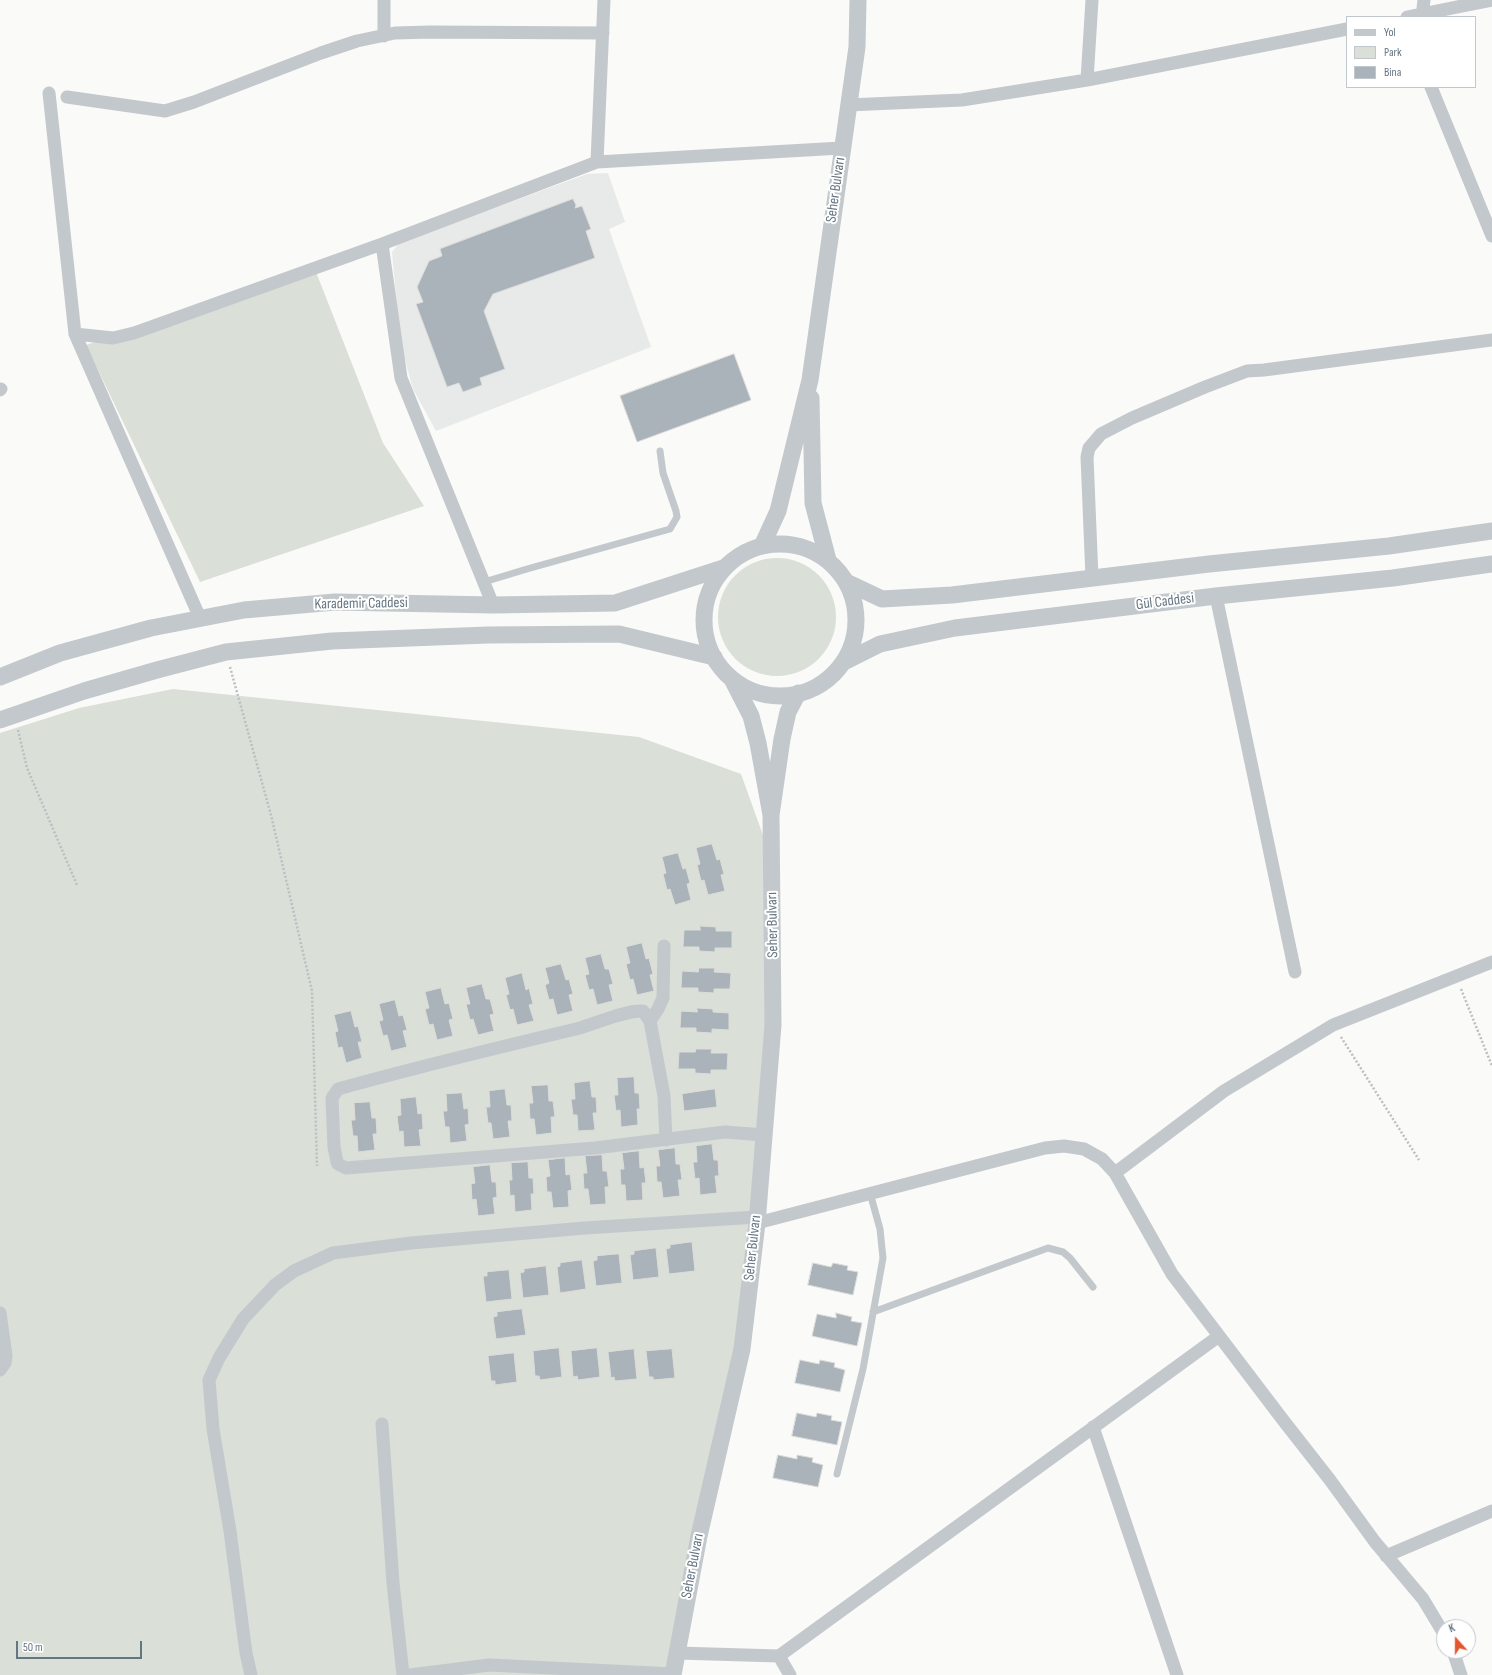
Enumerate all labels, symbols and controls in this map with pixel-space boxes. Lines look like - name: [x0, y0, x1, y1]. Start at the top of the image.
- legend: [1346, 16, 1476, 88]
- text: Yol: [1384, 25, 1396, 40]
- text: Park: [1384, 45, 1402, 60]
- text: Bina: [1384, 65, 1401, 80]
- street label: Seher Bulvarı: [823, 156, 849, 224]
- street label: Gül Caddesi: [1135, 590, 1195, 614]
- street label: Karademir Caddesi: [314, 594, 408, 614]
- street label: Seher Bulvarı: [763, 892, 783, 958]
- street label: Seher Bulvarı: [741, 1214, 765, 1282]
- street label: Seher Bulvarı: [678, 1532, 708, 1600]
- north arrow: [1436, 1619, 1476, 1659]
- text: K: [1447, 1621, 1457, 1635]
- scale bar: [18, 1633, 144, 1659]
- text: 50 m: [23, 1640, 43, 1655]

